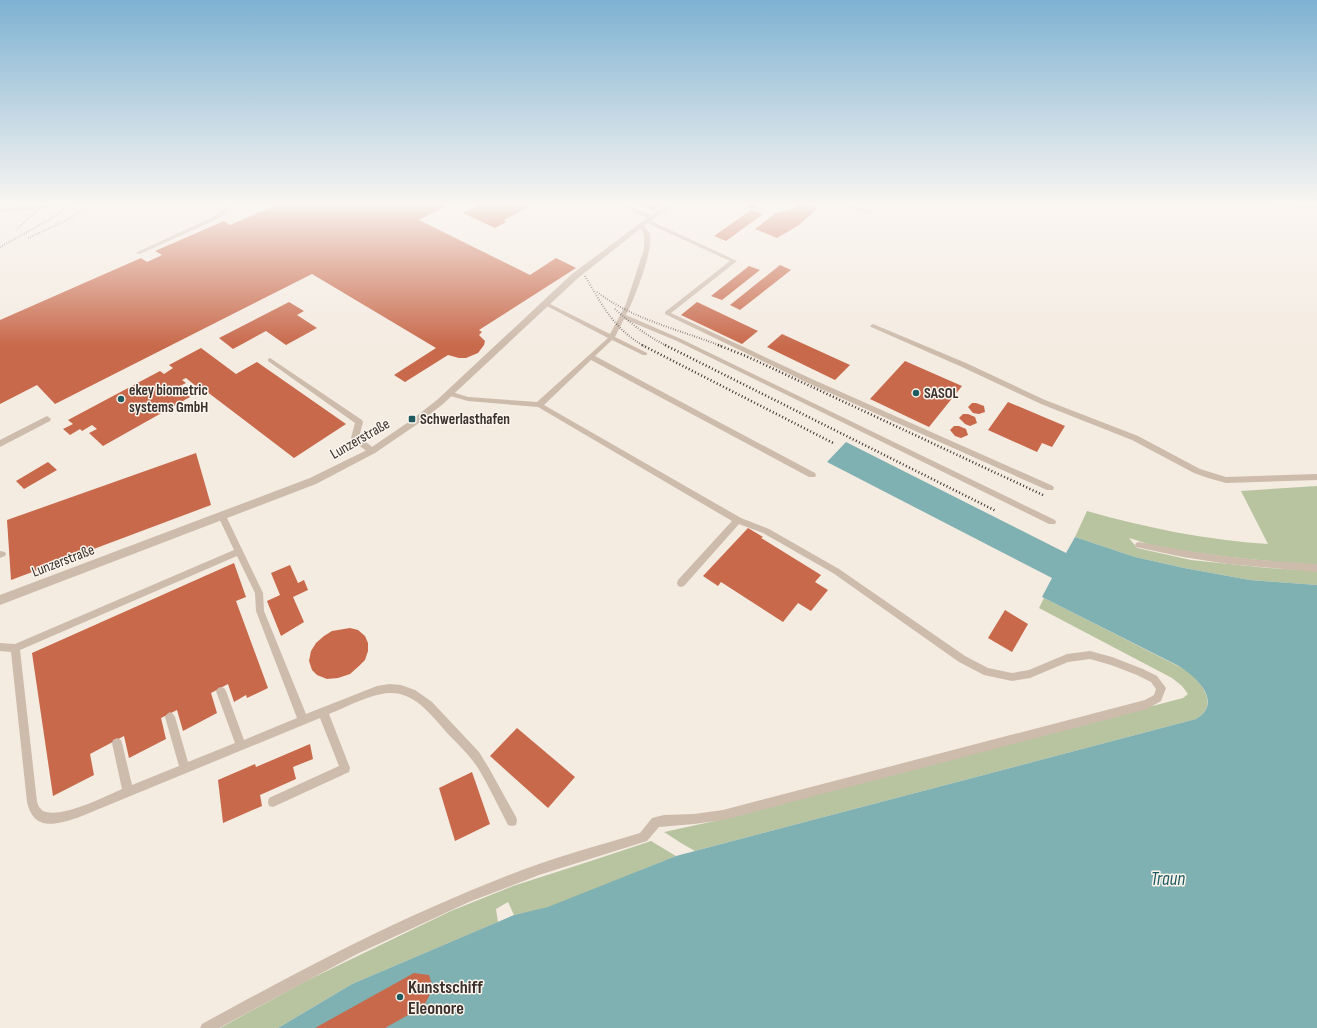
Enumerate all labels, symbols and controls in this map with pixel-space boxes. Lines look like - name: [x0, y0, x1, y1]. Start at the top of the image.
- place label: ekey biometric systems GmbH: [129, 381, 208, 417]
- place label: SASOL: [924, 384, 958, 403]
- marker: SASOL: [911, 388, 921, 398]
- marker: ekey biometric systems GmbH: [116, 394, 126, 404]
- place label: Schwerlasthafen: [420, 410, 510, 429]
- street label: Lunzerstraße: [327, 414, 393, 464]
- marker: Schwerlasthafen: [407, 414, 417, 424]
- street label: Lunzerstraße: [29, 540, 97, 582]
- water label: Traun: [1151, 868, 1185, 891]
- place label: Kunstschiff Eleonore: [408, 977, 484, 1019]
- marker: Kunstschiff Eleonore: [395, 992, 405, 1002]

